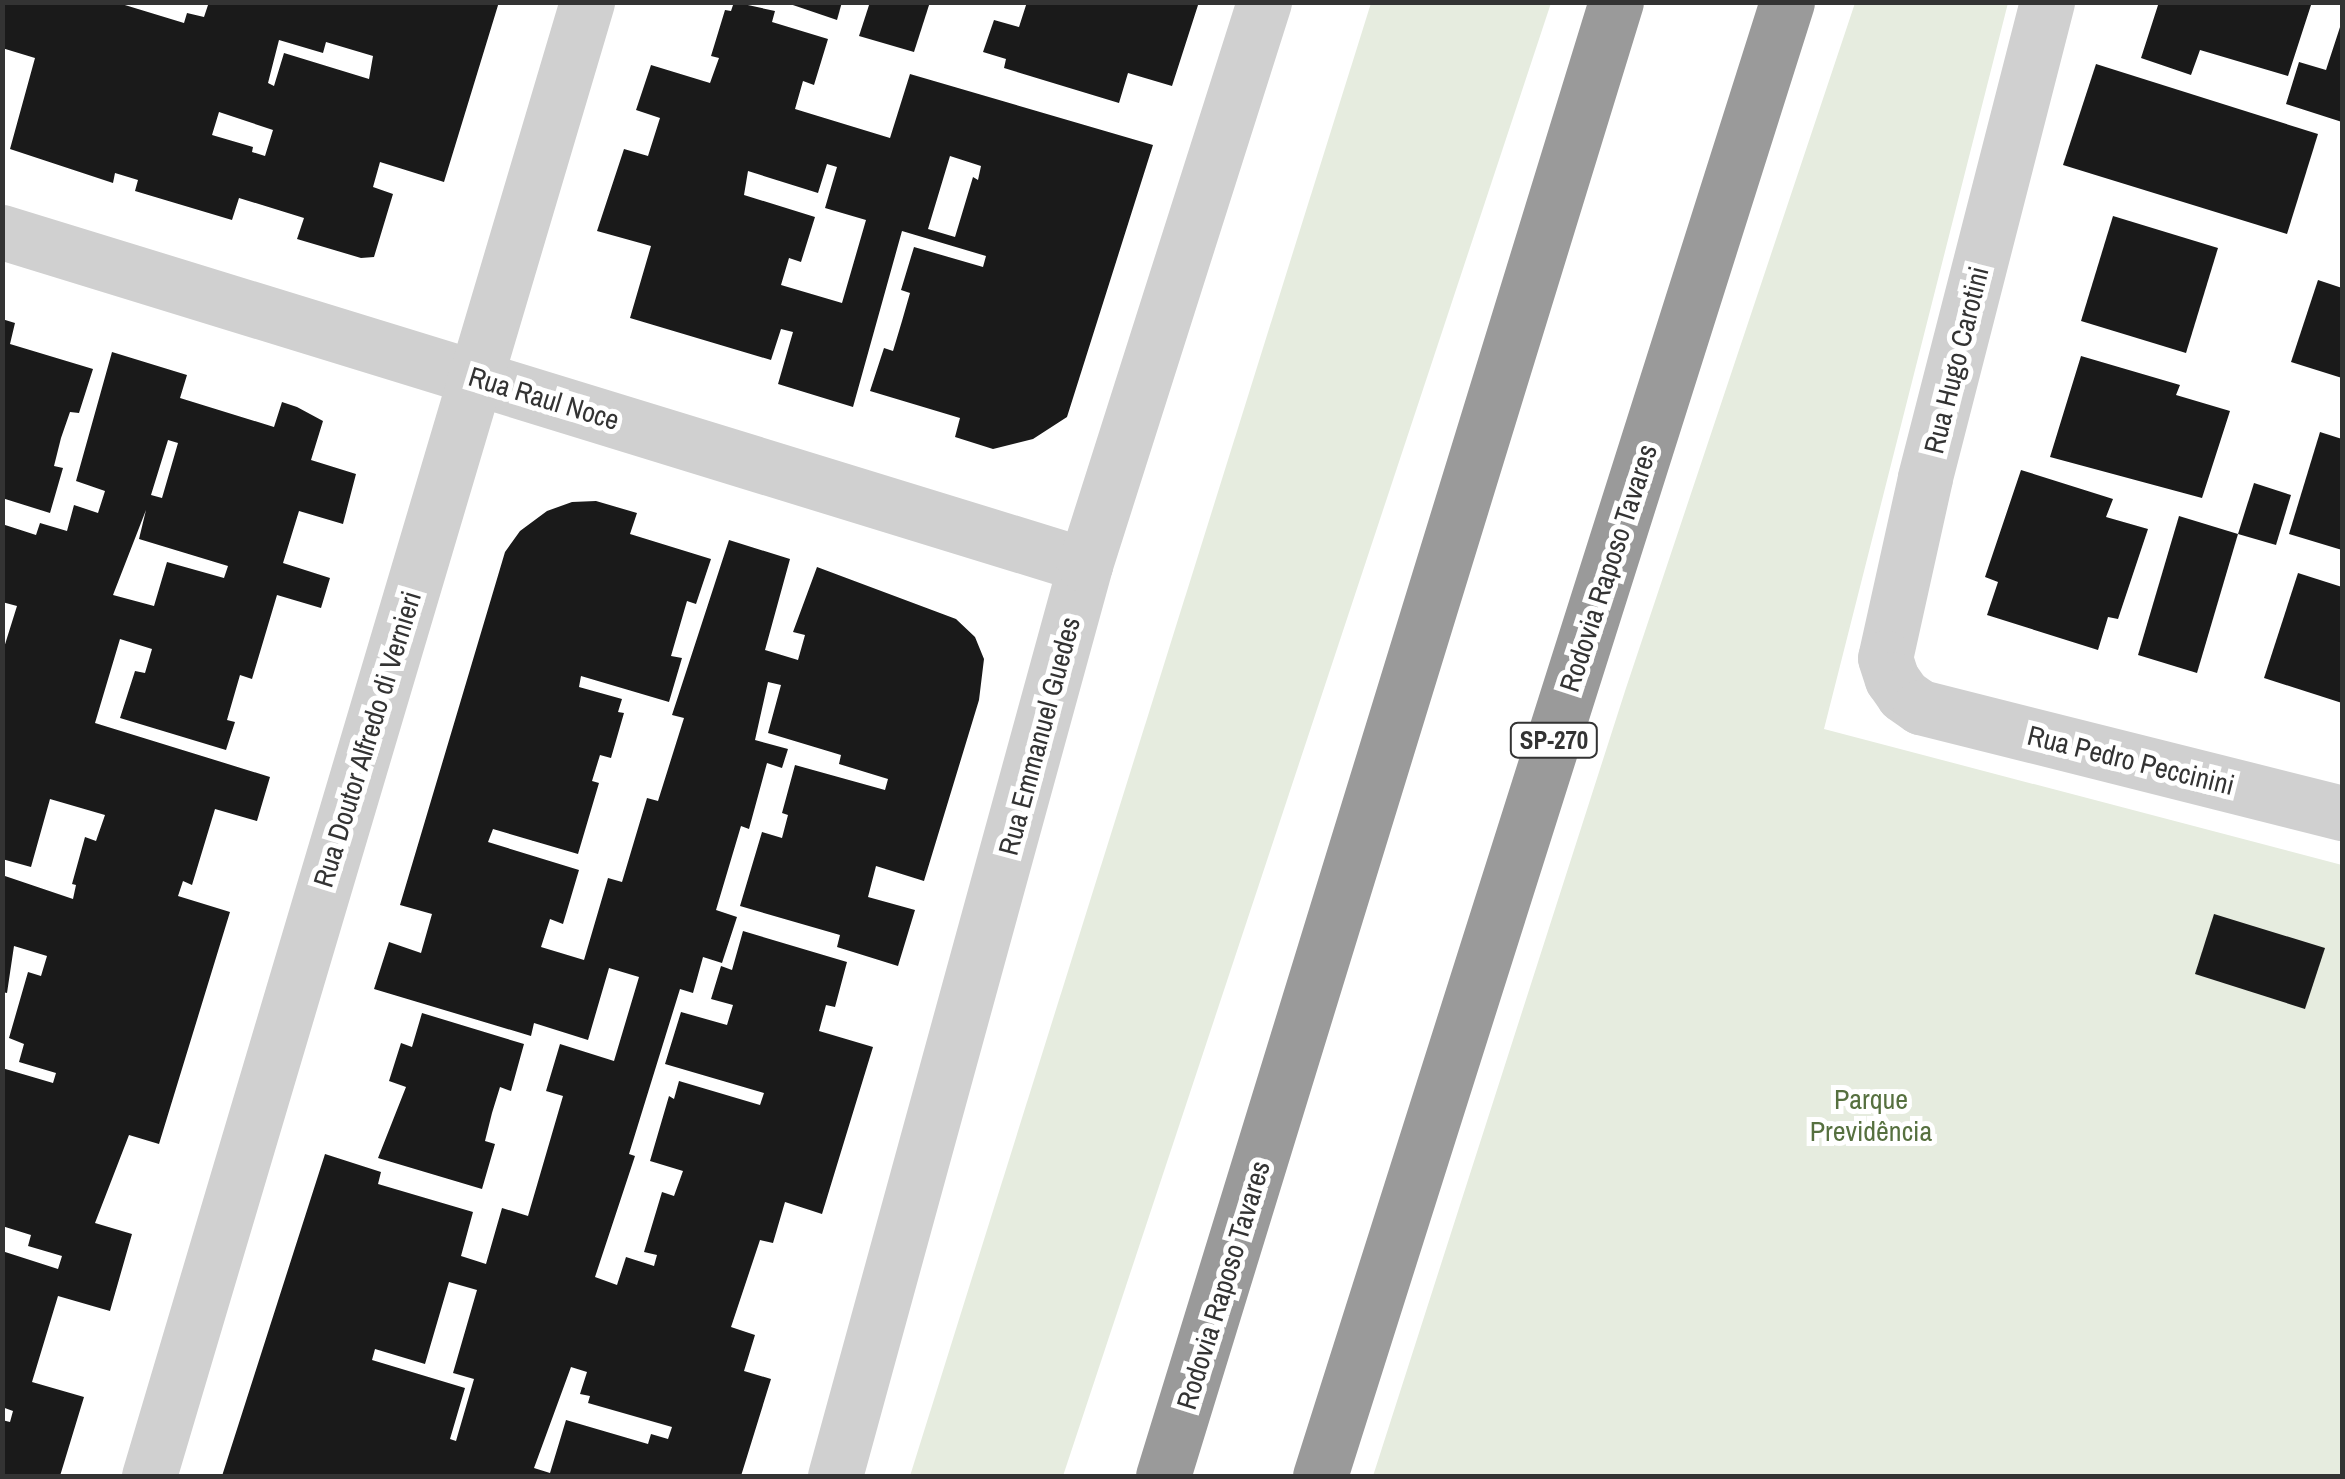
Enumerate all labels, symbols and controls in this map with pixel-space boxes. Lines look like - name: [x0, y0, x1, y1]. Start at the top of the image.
- street label: Rua Hugo Carotini: [1917, 263, 1995, 457]
- street label: Rua Raul Noce: [465, 359, 623, 437]
- street label: Rodovia Raposo Tavares: [1552, 440, 1664, 696]
- street label: Rua Doutor Alfredo di Vernieri: [306, 586, 428, 892]
- street label: Rua Emmanuel Guedes: [991, 613, 1087, 859]
- street label: Rua Pedro Peccinini: [2024, 718, 2238, 802]
- road number: SP-270: [1509, 720, 1599, 760]
- park label: Parque Previdência: [1810, 1082, 1932, 1148]
- street label: Rodovia Raposo Tavares: [1169, 1157, 1277, 1413]

